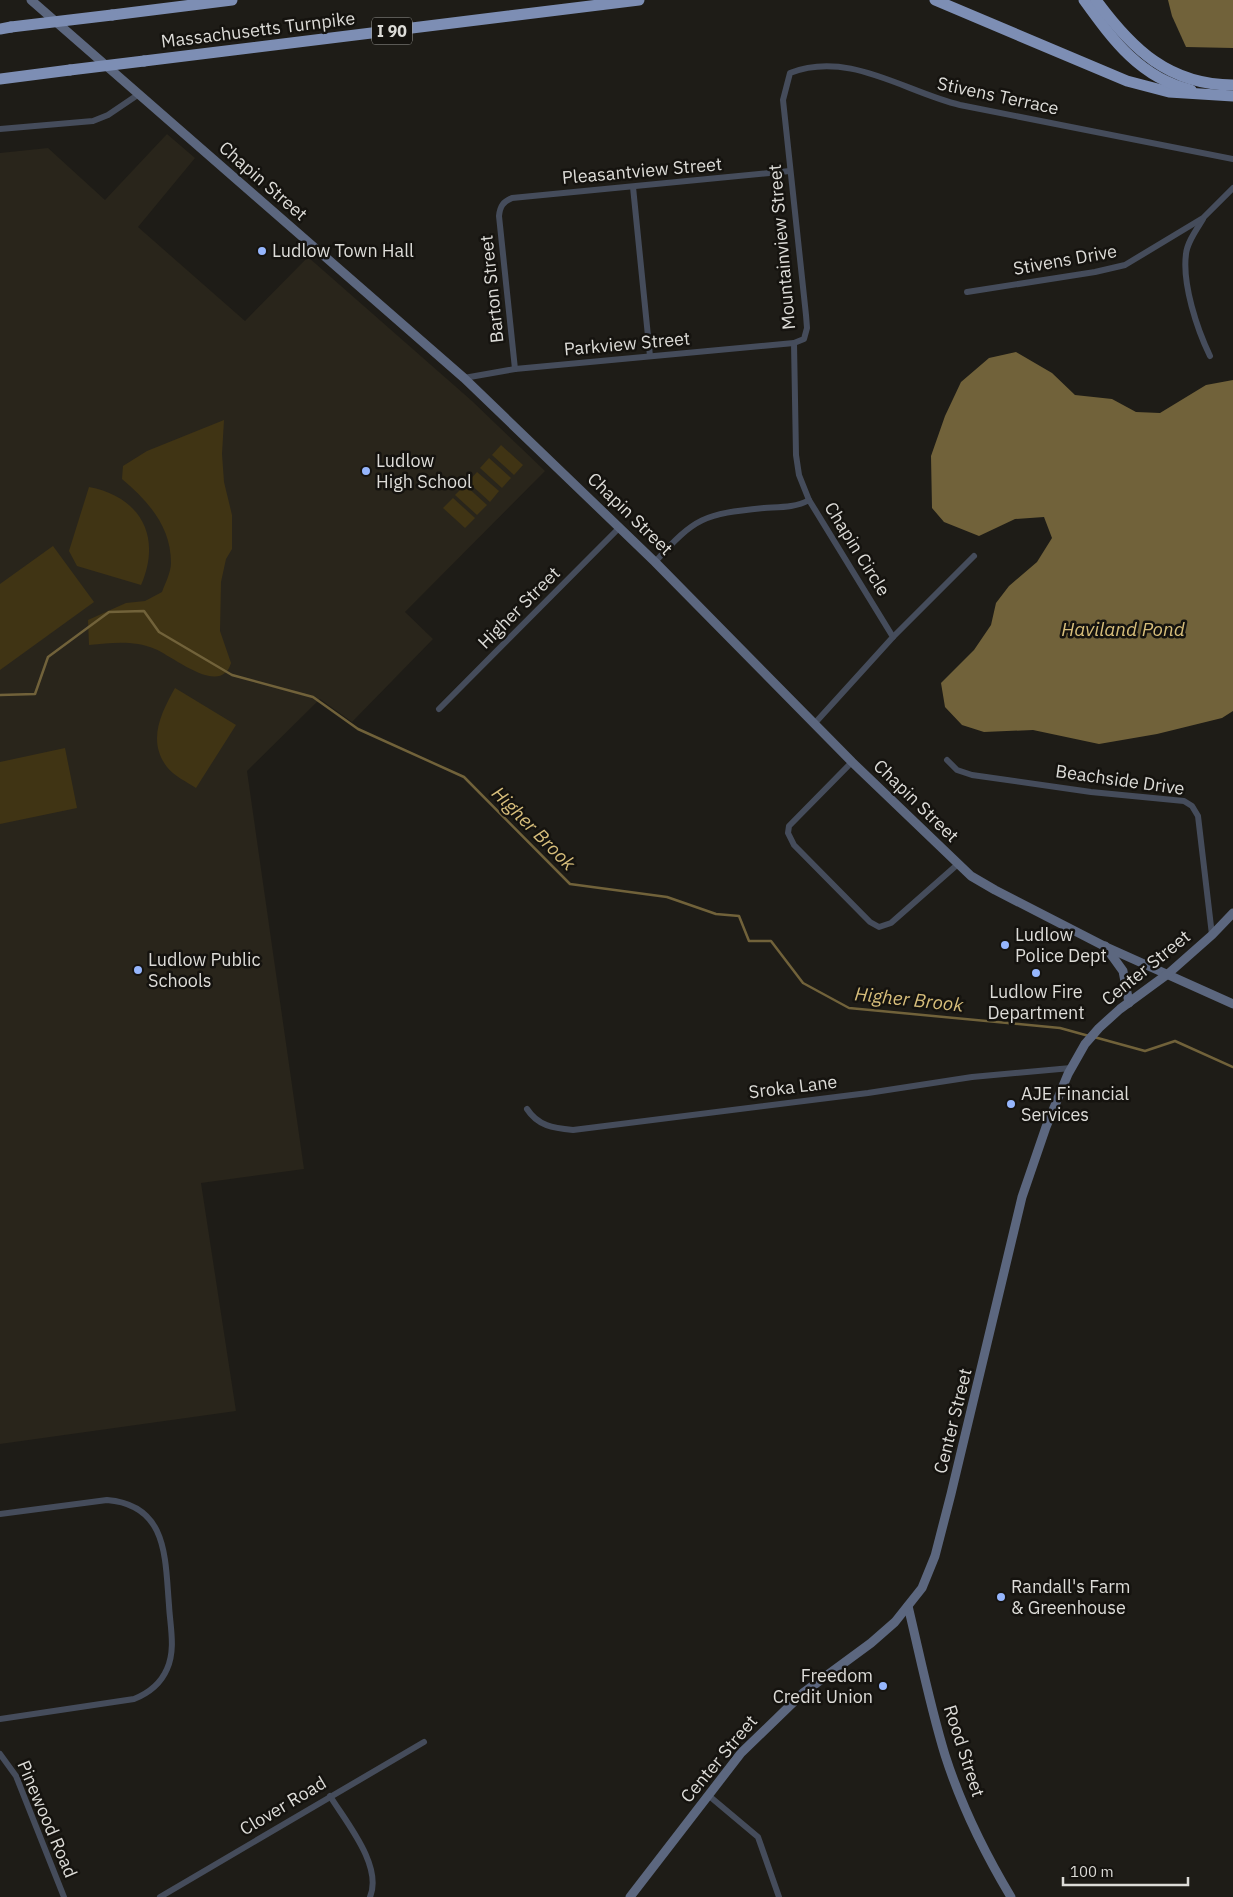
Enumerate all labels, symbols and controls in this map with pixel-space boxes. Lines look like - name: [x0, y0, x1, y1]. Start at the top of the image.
- street label: Massachusetts Turnpike: [160, 6, 356, 53]
- road number: I 90: [372, 18, 412, 44]
- street label: Stivens Terrace: [935, 71, 1061, 120]
- street label: Chapin Street: [214, 136, 312, 225]
- street label: Pleasantview Street: [561, 152, 723, 189]
- street label: Mountainview Street: [763, 163, 800, 331]
- street label: Barton Street: [474, 234, 509, 344]
- place label: Ludlow Town Hall: [272, 239, 414, 262]
- street label: Stivens Drive: [1011, 239, 1119, 280]
- marker: Ludlow Town Hall: [256, 245, 268, 257]
- street label: Parkview Street: [563, 327, 691, 360]
- place label: Ludlow High School: [376, 449, 472, 493]
- marker: Ludlow High School: [360, 465, 372, 477]
- street label: Chapin Street: [583, 467, 678, 560]
- street label: Chapin Circle: [819, 498, 895, 600]
- street label: Higher Street: [473, 562, 565, 654]
- water label: Haviland Pond: [1061, 617, 1186, 641]
- street label: Chapin Street: [869, 754, 964, 847]
- street label: Beachside Drive: [1054, 759, 1186, 800]
- water label: Higher Brook: [487, 781, 582, 876]
- place label: Ludlow Police Dept: [1015, 923, 1107, 967]
- street label: Center Street: [1097, 925, 1195, 1010]
- marker: Ludlow Police Dept: [999, 939, 1011, 951]
- place label: Ludlow Public Schools: [148, 948, 260, 992]
- marker: Ludlow Public Schools: [132, 964, 144, 976]
- marker: Ludlow Fire Department: [1030, 967, 1042, 979]
- place label: Ludlow Fire Department: [987, 980, 1085, 1024]
- water label: Higher Brook: [854, 981, 966, 1017]
- street label: Sroka Lane: [747, 1070, 839, 1103]
- place label: AJE Financial Services: [1021, 1082, 1129, 1126]
- marker: AJE Financial Services: [1005, 1098, 1017, 1110]
- street label: Center Street: [928, 1366, 977, 1476]
- place label: Randall's Farm & Greenhouse: [1011, 1575, 1131, 1619]
- marker: Randall's Farm & Greenhouse: [995, 1591, 1007, 1603]
- place label: Freedom Credit Union: [773, 1664, 873, 1708]
- marker: Freedom Credit Union: [877, 1680, 889, 1692]
- street label: Rood Street: [939, 1702, 990, 1800]
- street label: Center Street: [675, 1710, 762, 1807]
- street label: Pinewood Road: [12, 1757, 83, 1881]
- street label: Clover Road: [235, 1771, 330, 1840]
- scale bar: [1063, 1854, 1188, 1886]
- text: 100 m: [1070, 1862, 1114, 1881]

